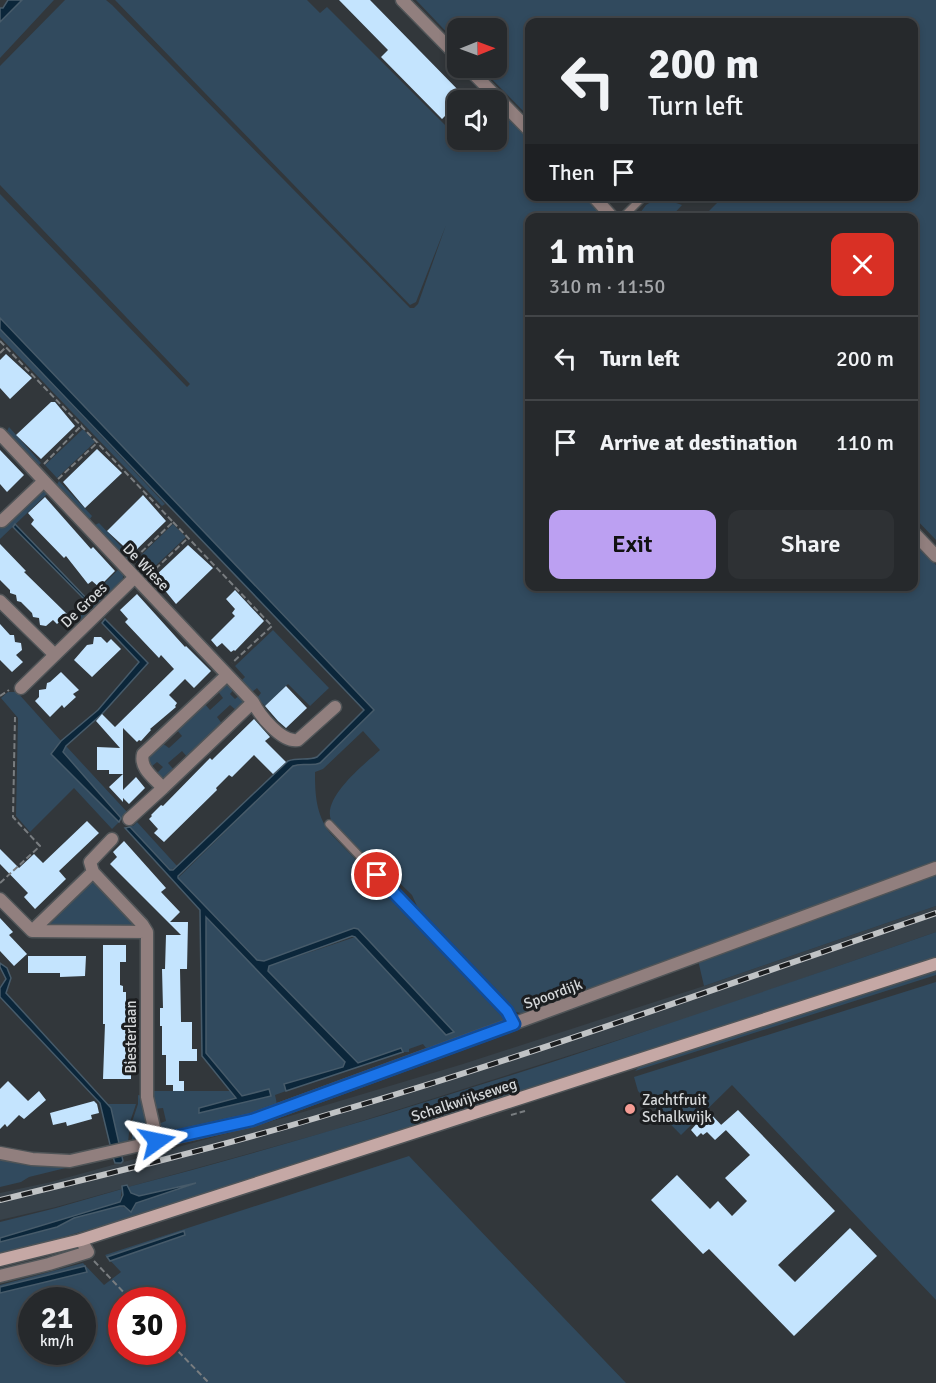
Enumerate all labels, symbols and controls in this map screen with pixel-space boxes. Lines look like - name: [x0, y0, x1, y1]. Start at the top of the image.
- north arrow: [447, 18, 507, 78]
- map controls: [447, 18, 507, 150]
- text: 200 m: [648, 39, 759, 90]
- icon: left: [549, 42, 627, 120]
- button: sound: [447, 90, 507, 150]
- text: Turn left: [648, 90, 743, 123]
- icon: arrive: [607, 156, 640, 189]
- text: Then: [549, 159, 595, 186]
- text: 1 min: [549, 229, 635, 274]
- button: close: [831, 233, 894, 296]
- text: 310 m · 11:50: [549, 274, 665, 299]
- icon: left: [549, 342, 582, 375]
- text: Turn left: [600, 345, 680, 372]
- text: 200 m: [836, 345, 894, 372]
- icon: arrive: [549, 426, 582, 459]
- text: Arrive at destination: [600, 429, 797, 456]
- text: 110 m: [836, 429, 894, 456]
- button: Exit: [549, 510, 716, 579]
- button: Share: [728, 510, 894, 579]
- street label: De Wiese: [119, 540, 173, 594]
- street label: De Groes: [57, 578, 111, 631]
- pin: [351, 849, 402, 900]
- icon: arrive: [360, 858, 393, 891]
- street label: Spoordijk: [521, 975, 585, 1013]
- street label: Biesterlaan: [122, 1000, 140, 1074]
- street label: Schalkwijkseweg: [409, 1074, 519, 1126]
- place label: Zachtfruit Schalkwijk: [642, 1091, 712, 1126]
- marker: Zachtfruit Schalkwijk: [623, 1102, 637, 1116]
- position arrow: [125, 1109, 189, 1173]
- speed limit sign: 30: [108, 1287, 186, 1365]
- text: 21: [41, 1300, 73, 1337]
- text: km/h: [40, 1332, 74, 1350]

